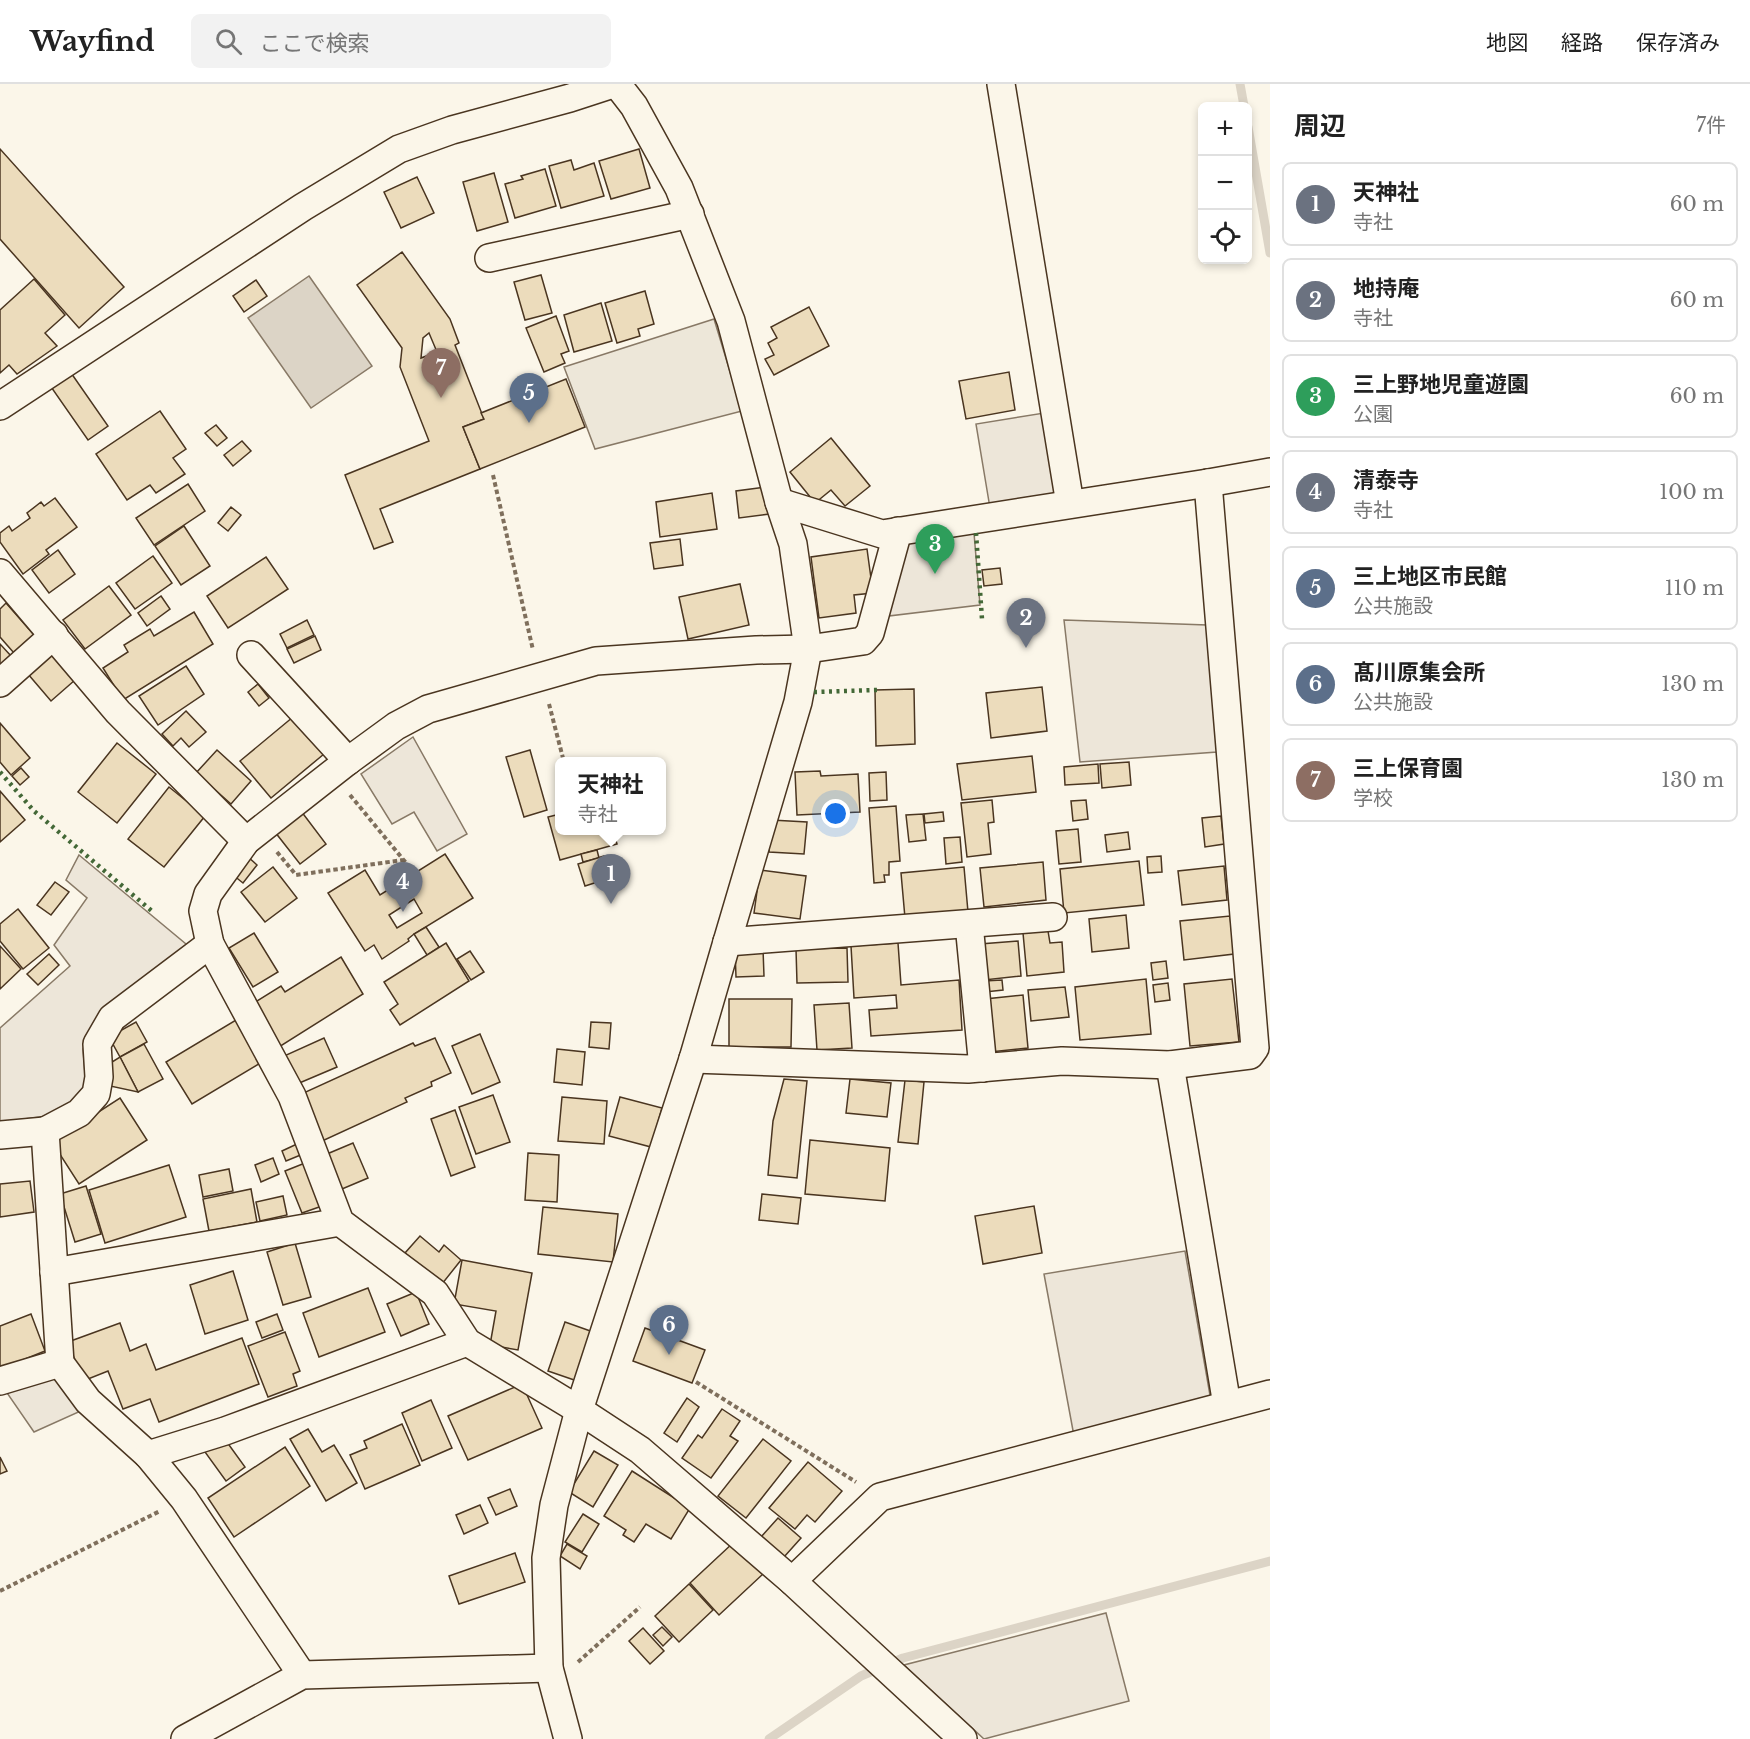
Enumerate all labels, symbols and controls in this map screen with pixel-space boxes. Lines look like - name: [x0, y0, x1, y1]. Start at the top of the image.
- search box: [191, 14, 611, 68]
- text: Wayfind: [30, 24, 155, 59]
- icon: search: [212, 25, 245, 58]
- text: ここで検索: [260, 30, 370, 57]
- text: 地図: [1486, 30, 1528, 56]
- text: 経路: [1561, 30, 1603, 56]
- text: 保存済み: [1636, 30, 1720, 56]
- map controls: [1198, 102, 1252, 264]
- button: +: [1198, 102, 1252, 156]
- text: 周辺: [1294, 110, 1346, 142]
- text: 7件: [1696, 113, 1726, 137]
- button: −: [1198, 156, 1252, 210]
- text: 天神社: [1353, 179, 1419, 206]
- text: 1: [1311, 192, 1320, 216]
- text: 60 m: [1670, 192, 1724, 216]
- button: locate: [1198, 210, 1252, 264]
- text: 寺社: [1353, 210, 1393, 234]
- text: 地持庵: [1353, 275, 1419, 302]
- text: 2: [1309, 288, 1322, 312]
- text: 60 m: [1670, 288, 1724, 312]
- text: 寺社: [1353, 306, 1393, 330]
- pin: 7: [422, 348, 460, 398]
- text: 三上野地児童遊園: [1353, 371, 1529, 398]
- pin: 5: [510, 374, 548, 423]
- text: 3: [1309, 384, 1322, 408]
- text: 60 m: [1670, 384, 1724, 408]
- text: 公園: [1353, 402, 1393, 426]
- text: 清泰寺: [1353, 467, 1419, 494]
- text: 4: [1309, 480, 1322, 504]
- text: 100 m: [1659, 480, 1724, 504]
- text: 寺社: [1353, 498, 1393, 522]
- pin: 3: [916, 524, 954, 574]
- text: 三上地区市民館: [1353, 563, 1507, 590]
- text: 5: [1310, 576, 1321, 600]
- text: 110 m: [1665, 576, 1724, 600]
- text: 公共施設: [1353, 594, 1433, 618]
- pin: 2: [1006, 598, 1046, 648]
- text: 髙川原集会所: [1353, 659, 1485, 686]
- text: 6: [1309, 672, 1322, 696]
- text: 130 m: [1661, 672, 1724, 696]
- text: 公共施設: [1353, 690, 1433, 714]
- text: 三上保育園: [1353, 755, 1463, 782]
- popup: [555, 757, 666, 835]
- text: 7: [1310, 768, 1321, 792]
- text: 130 m: [1661, 768, 1724, 792]
- text: 天神社: [577, 771, 644, 798]
- text: 学校: [1353, 786, 1393, 810]
- your location: [821, 799, 850, 828]
- text: 寺社: [577, 802, 617, 826]
- pin: 1: [592, 854, 630, 904]
- pin: 4: [384, 862, 422, 912]
- pin: 6: [650, 1306, 688, 1355]

